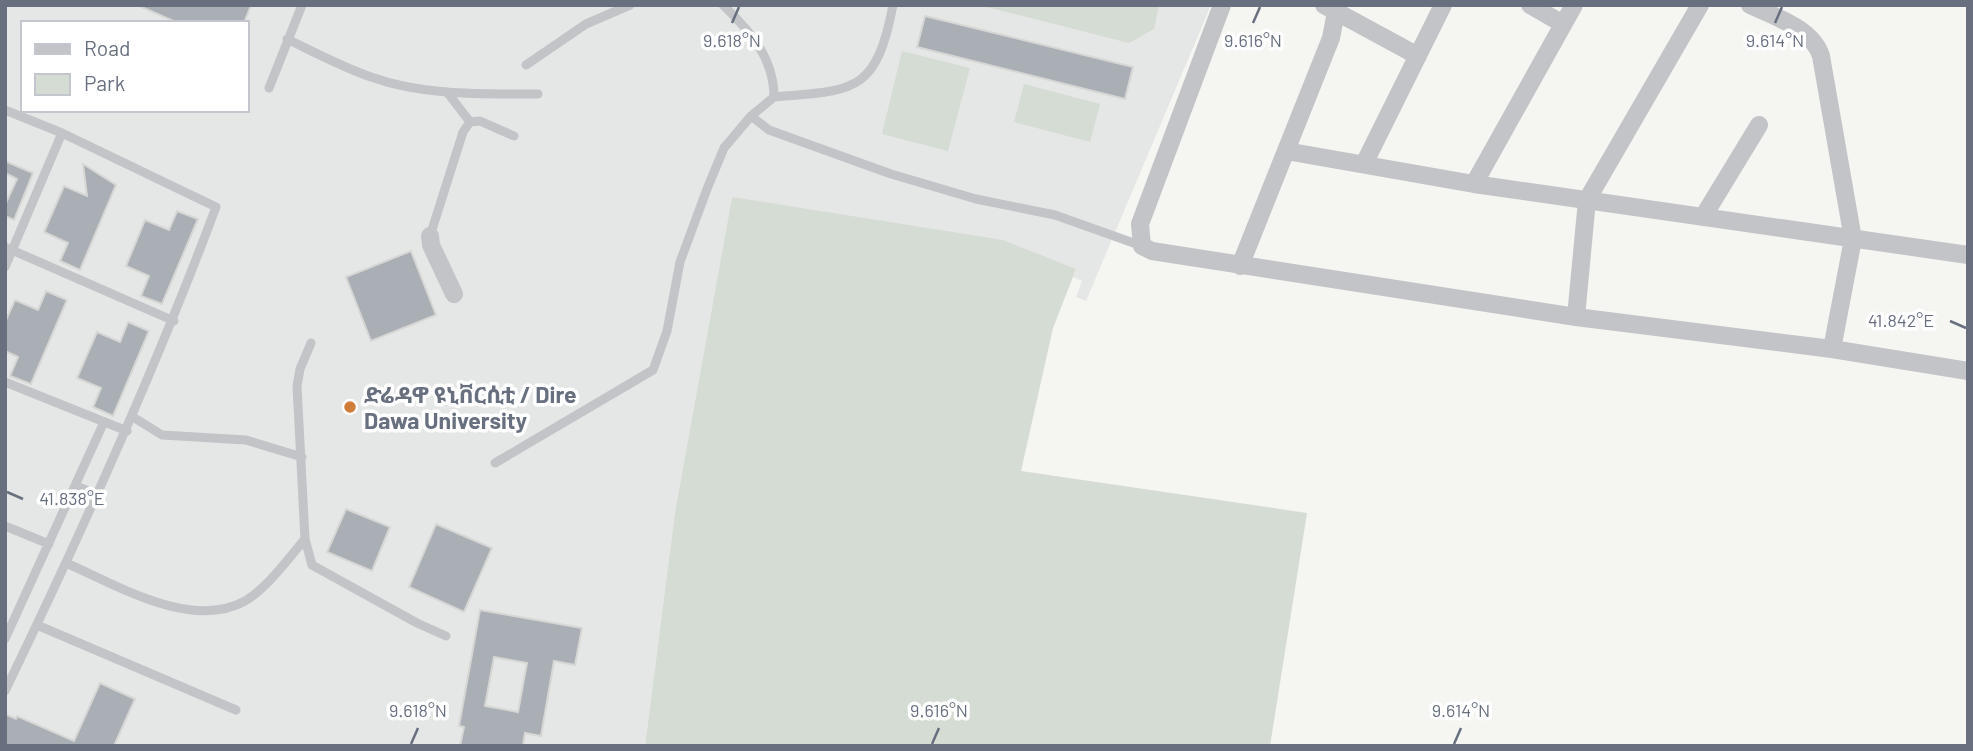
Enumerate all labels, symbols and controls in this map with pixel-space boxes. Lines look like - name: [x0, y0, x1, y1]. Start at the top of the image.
- legend: [21, 21, 248, 112]
- text: 9.618°N: [703, 29, 761, 51]
- text: 9.616°N: [1224, 29, 1282, 51]
- text: 9.614°N: [1746, 29, 1804, 51]
- text: Road: [84, 35, 130, 60]
- text: Park: [84, 70, 125, 95]
- text: 41.842°E: [1868, 309, 1934, 331]
- place label: ድሬዳዋ ዩኒቨርሲቲ / Dire Dawa University: [364, 380, 576, 434]
- marker: ድሬዳዋ ዩኒቨርሲቲ / Dire Dawa University: [342, 399, 358, 415]
- text: 41.838°E: [39, 487, 105, 509]
- text: 9.618°N: [389, 699, 447, 721]
- text: 9.616°N: [910, 699, 968, 721]
- text: 9.614°N: [1432, 699, 1490, 721]

